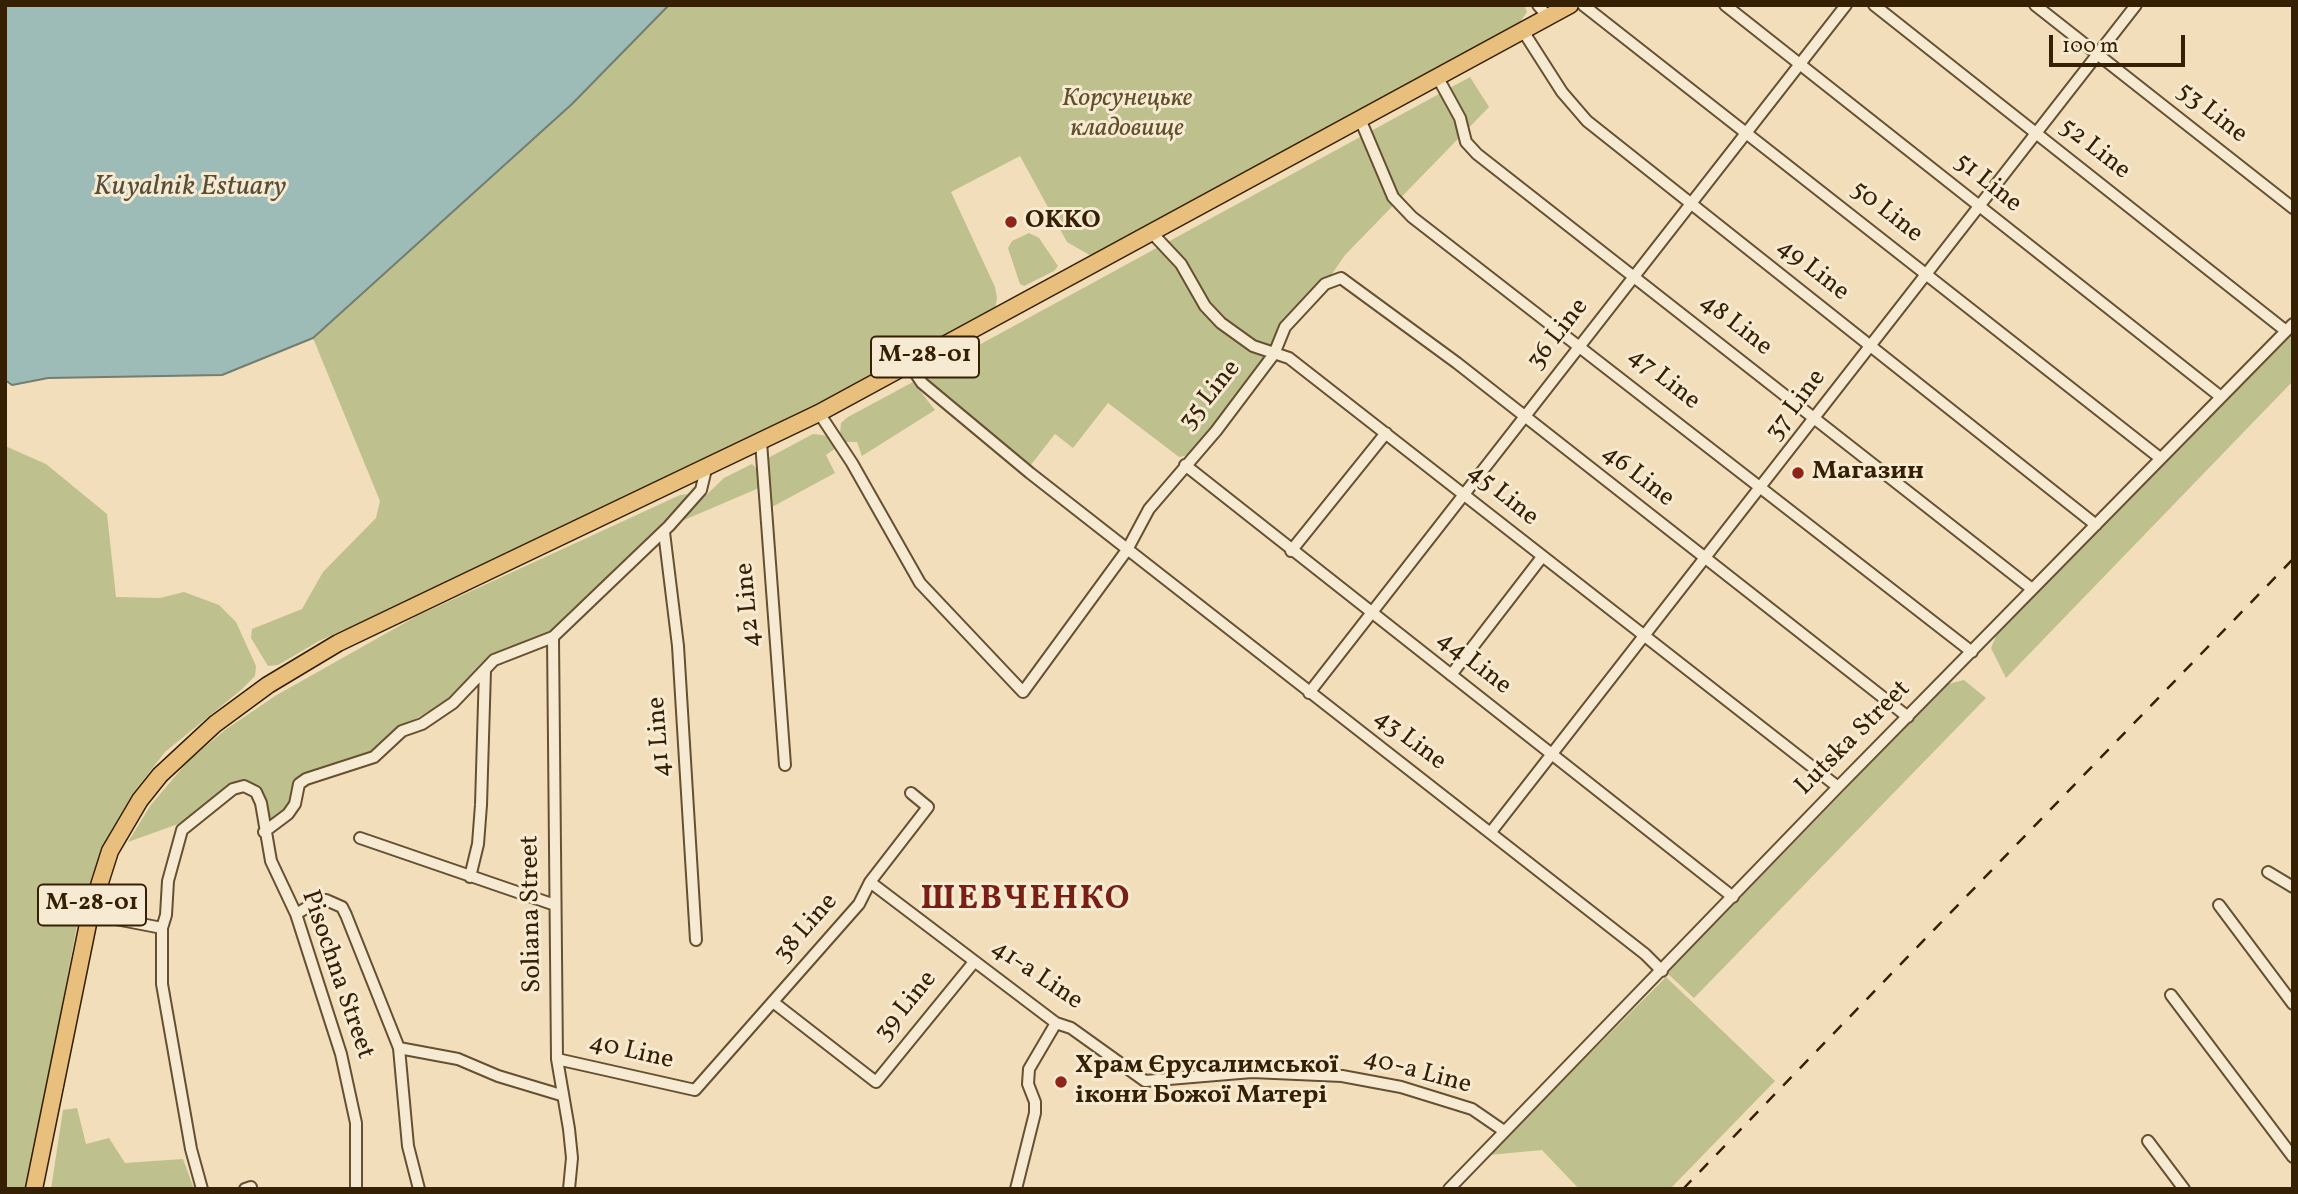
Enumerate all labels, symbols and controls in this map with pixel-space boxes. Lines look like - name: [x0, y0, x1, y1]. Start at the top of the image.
- scale bar: [2053, 21, 2190, 65]
- text: 100 m: [2062, 32, 2119, 61]
- street label: 53 Line: [2169, 77, 2253, 151]
- park label: Корсунецьке кладовище: [1062, 84, 1192, 146]
- street label: 52 Line: [2052, 112, 2136, 188]
- street label: 51 Line: [1947, 147, 2027, 221]
- water label: Kuyalnik Estuary: [93, 172, 287, 206]
- street label: 50 Line: [1844, 175, 1928, 251]
- place label: OKKO: [1025, 206, 1101, 238]
- marker: OKKO: [1003, 214, 1019, 230]
- street label: 49 Line: [1769, 233, 1855, 309]
- street label: 48 Line: [1692, 288, 1778, 364]
- street label: 36 Line: [1521, 293, 1597, 377]
- road number: М-28-01: [871, 336, 979, 378]
- street label: 47 Line: [1620, 342, 1706, 418]
- street label: 35 Line: [1173, 355, 1249, 437]
- street label: 37 Line: [1760, 364, 1834, 448]
- street label: 46 Line: [1594, 439, 1680, 515]
- place label: Магазин: [1812, 457, 1924, 489]
- street label: 45 Line: [1460, 458, 1544, 534]
- marker: Магазин: [1790, 465, 1806, 481]
- street label: 42 Line: [731, 561, 769, 649]
- street label: 44 Line: [1429, 625, 1517, 703]
- street label: Lutska Street: [1790, 675, 1918, 803]
- street label: 41 Line: [643, 695, 679, 779]
- street label: 43 Line: [1366, 703, 1452, 779]
- street label: Soliana Street: [516, 835, 550, 993]
- district label: ШЕВЧЕНКО: [922, 882, 1130, 922]
- road number: М-28-01: [38, 884, 146, 925]
- street label: Pisochna Street: [293, 887, 379, 1063]
- street label: 38 Line: [768, 888, 846, 970]
- street label: 41-a Line: [984, 934, 1088, 1018]
- street label: 39 Line: [869, 965, 945, 1049]
- street label: 40 Line: [586, 1028, 676, 1078]
- street label: 40-a Line: [1360, 1044, 1474, 1102]
- place label: Храм Єрусалимської ікони Божої Матері: [1075, 1051, 1339, 1112]
- marker: Храм Єрусалимської ікони Божої Матері: [1053, 1074, 1069, 1090]

